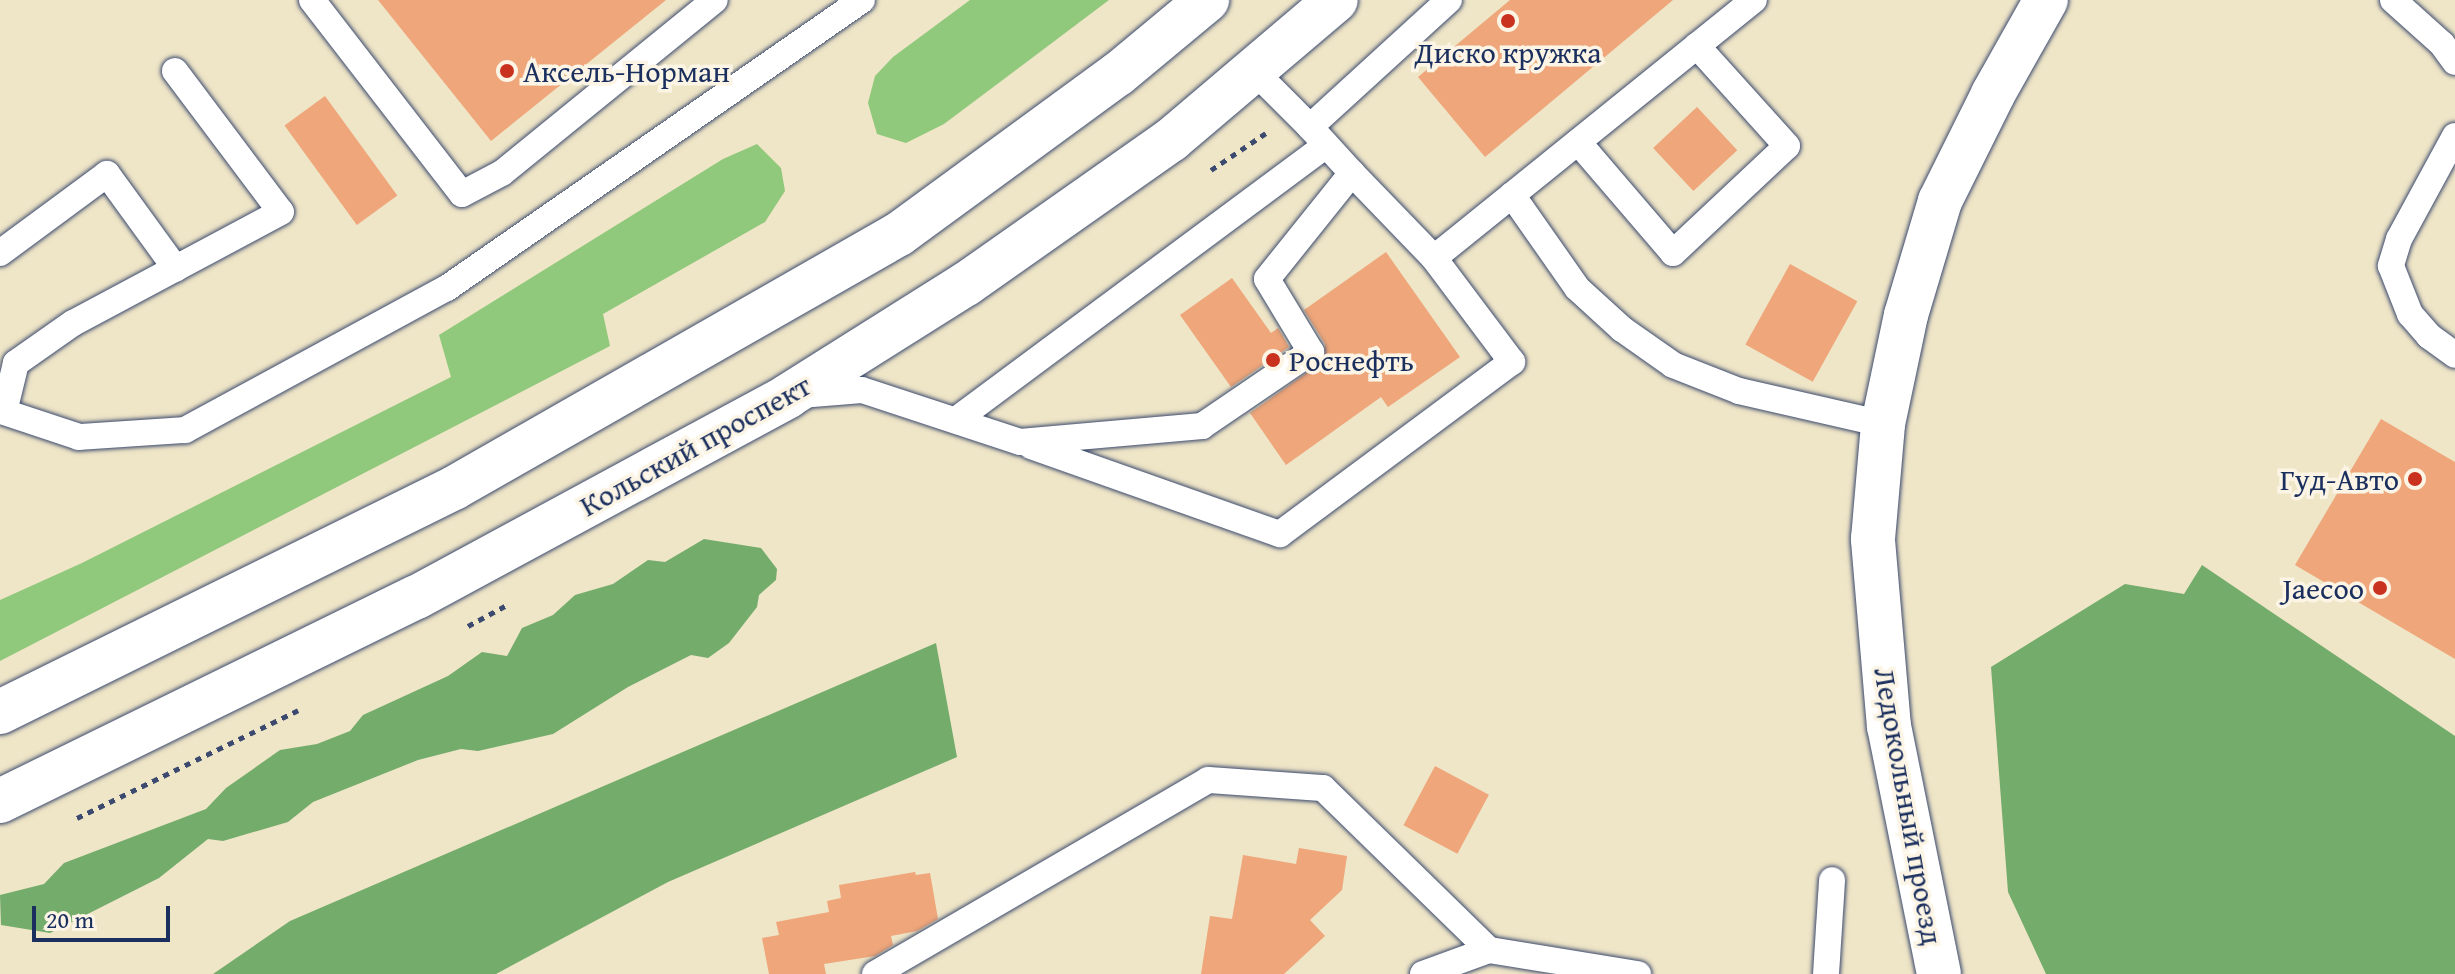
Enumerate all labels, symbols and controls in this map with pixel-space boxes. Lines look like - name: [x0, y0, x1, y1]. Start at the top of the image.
- marker: Диско кружка: [1499, 12, 1517, 30]
- place label: Диско кружка: [1414, 34, 1602, 70]
- place label: Аксель-Норман: [523, 53, 730, 89]
- marker: Аксель-Норман: [498, 62, 516, 80]
- place label: Роснефть: [1289, 342, 1414, 378]
- marker: Роснефть: [1264, 351, 1282, 369]
- street label: Кольский проспект: [573, 367, 817, 523]
- place label: Гуд-Авто: [2280, 461, 2399, 497]
- marker: Гуд-Авто: [2406, 470, 2424, 488]
- place label: Jaecoo: [2282, 570, 2364, 606]
- marker: Jaecoo: [2371, 579, 2389, 597]
- street label: Ледокольный проезд: [1867, 664, 1951, 948]
- scale bar: [36, 890, 174, 940]
- text: 20 m: [46, 902, 94, 937]

